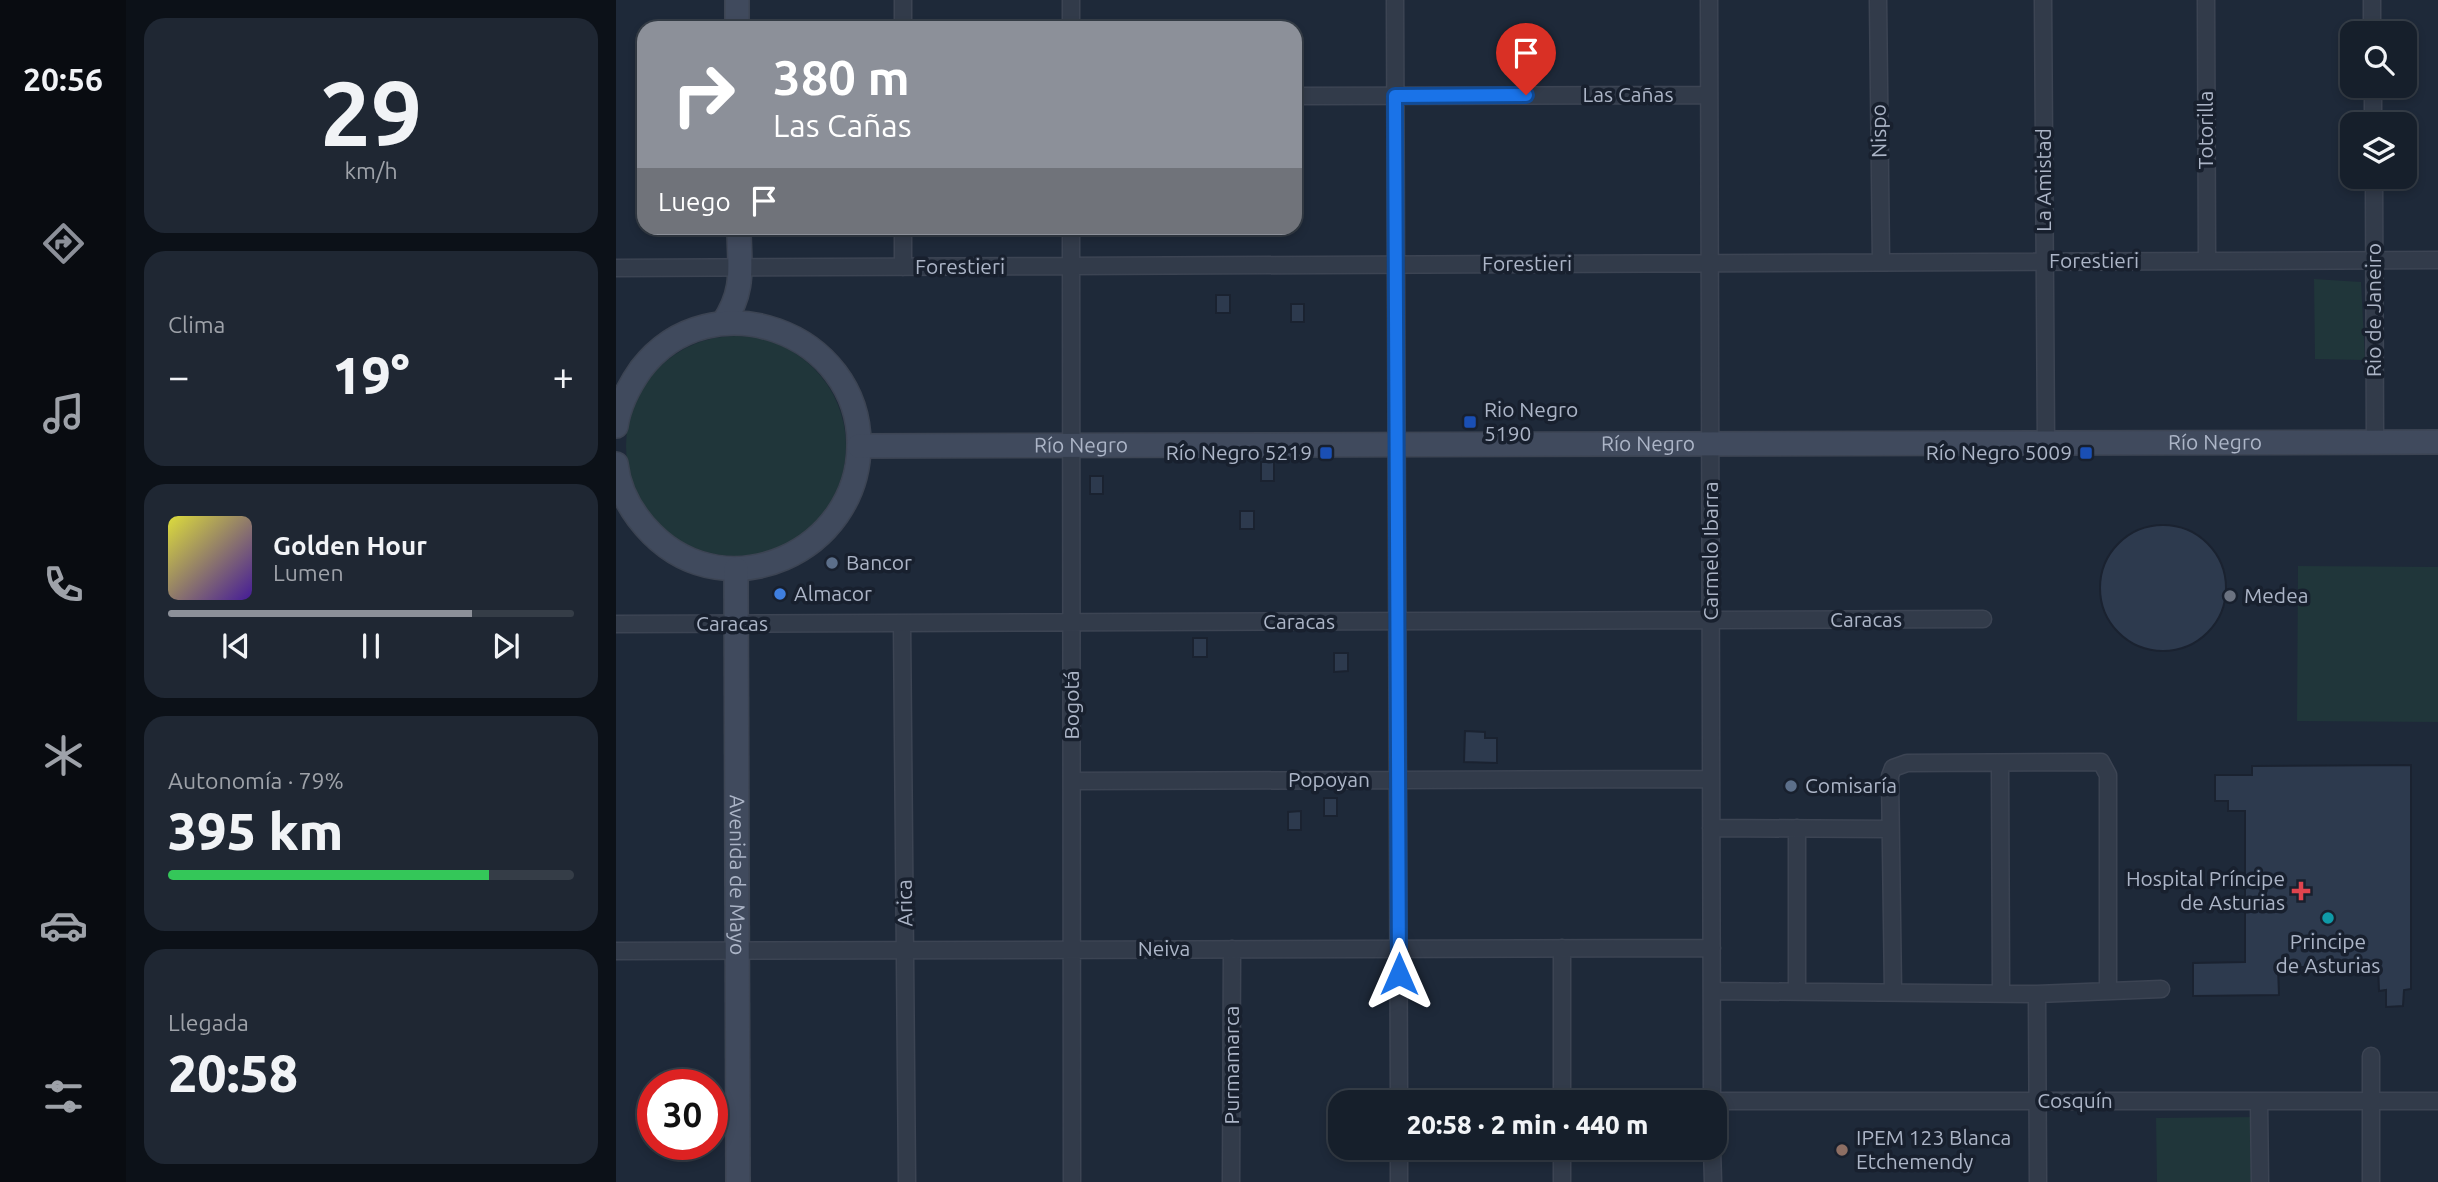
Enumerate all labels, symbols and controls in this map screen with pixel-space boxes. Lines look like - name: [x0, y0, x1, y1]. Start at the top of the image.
- map controls: [2340, 21, 2417, 189]
- button: search: [2340, 21, 2417, 98]
- pin: [1496, 23, 1556, 95]
- icon: arrive: [1507, 34, 1545, 72]
- icon: right: [658, 49, 749, 140]
- text: 380 m: [773, 49, 910, 104]
- text: 20:56: [23, 61, 103, 97]
- text: 29: [320, 61, 422, 163]
- street label: Las Cañas: [1582, 82, 1674, 106]
- street label: Totorilla: [2193, 91, 2217, 169]
- street label: Nispo: [1866, 104, 1890, 158]
- text: Las Cañas: [773, 107, 912, 143]
- button: layers: [2340, 112, 2417, 189]
- street label: La Amistad: [2031, 128, 2055, 232]
- text: km/h: [344, 158, 398, 183]
- icon: arrive: [745, 182, 783, 220]
- text: Luego: [658, 187, 731, 216]
- icon: directions: [39, 219, 88, 268]
- street label: Rio de Janeiro: [2361, 243, 2385, 377]
- street label: Forestieri: [2049, 248, 2139, 272]
- street label: Forestieri: [1482, 251, 1572, 275]
- street label: Forestieri: [915, 254, 1005, 278]
- text: Clima: [168, 312, 225, 337]
- text: 19°: [332, 346, 410, 404]
- text: −: [168, 355, 189, 397]
- text: +: [553, 355, 574, 397]
- icon: music: [39, 389, 88, 438]
- place label: Rio Negro 5190: [1484, 397, 1578, 445]
- marker: Rio Negro 5190: [1462, 414, 1478, 430]
- street label: Río Negro: [2168, 429, 2262, 454]
- street label: Río Negro: [1601, 431, 1695, 455]
- street label: Río Negro: [1034, 432, 1128, 457]
- place label: Río Negro 5219: [1166, 440, 1312, 464]
- place label: Río Negro 5009: [1926, 440, 2072, 464]
- marker: Río Negro 5219: [1318, 445, 1334, 461]
- marker: Río Negro 5009: [2078, 445, 2094, 461]
- street label: Carmelo Ibarra: [1698, 481, 1722, 621]
- text: Golden Hour: [273, 531, 427, 560]
- place label: Bancor: [846, 550, 912, 574]
- marker: Bancor: [824, 555, 840, 571]
- icon: phone: [39, 560, 88, 609]
- text: Lumen: [273, 560, 344, 585]
- place label: Almacor: [794, 581, 872, 605]
- place label: Medea: [2244, 583, 2309, 607]
- marker: Almacor: [772, 586, 788, 602]
- marker: Medea: [2222, 588, 2238, 604]
- street label: Caracas: [1830, 607, 1902, 631]
- street label: Caracas: [1263, 609, 1335, 633]
- street label: Caracas: [696, 611, 768, 635]
- icon: previous: [217, 627, 255, 665]
- icon: pause: [352, 627, 390, 665]
- icon: next: [487, 627, 525, 665]
- street label: Bogotá: [1059, 671, 1083, 740]
- icon: climate: [39, 731, 88, 780]
- street label: Popoyan: [1288, 767, 1370, 791]
- text: Autonomía · 79%: [168, 768, 344, 793]
- place label: Comisaría: [1805, 773, 1897, 797]
- marker: Comisaría: [1783, 778, 1799, 794]
- street label: Avenida de Mayo: [726, 795, 750, 955]
- text: 395 km: [168, 802, 343, 860]
- place label: Hospital Príncipe de Asturias: [2126, 866, 2285, 914]
- street label: Arica: [892, 879, 916, 927]
- marker: Hospital Príncipe de Asturias: [2291, 881, 2311, 901]
- icon: car: [39, 901, 88, 950]
- marker: Principe de Asturias: [2320, 910, 2336, 926]
- place label: Principe de Asturias: [2276, 929, 2380, 977]
- street label: Neiva: [1138, 936, 1190, 960]
- position arrow: [1362, 937, 1436, 1011]
- street label: Purmamarca: [1219, 1006, 1243, 1124]
- text: Llegada: [168, 1010, 249, 1035]
- text: 20:58: [168, 1044, 298, 1102]
- speed limit sign: 30: [637, 1069, 728, 1160]
- icon: filters: [39, 1072, 88, 1121]
- street label: Cosquín: [2037, 1088, 2113, 1112]
- text: 20:58 · 2 min · 440 m: [1407, 1110, 1648, 1139]
- place label: IPEM 123 Blanca Etchemendy: [1856, 1125, 2011, 1173]
- marker: IPEM 123 Blanca Etchemendy: [1834, 1142, 1850, 1158]

